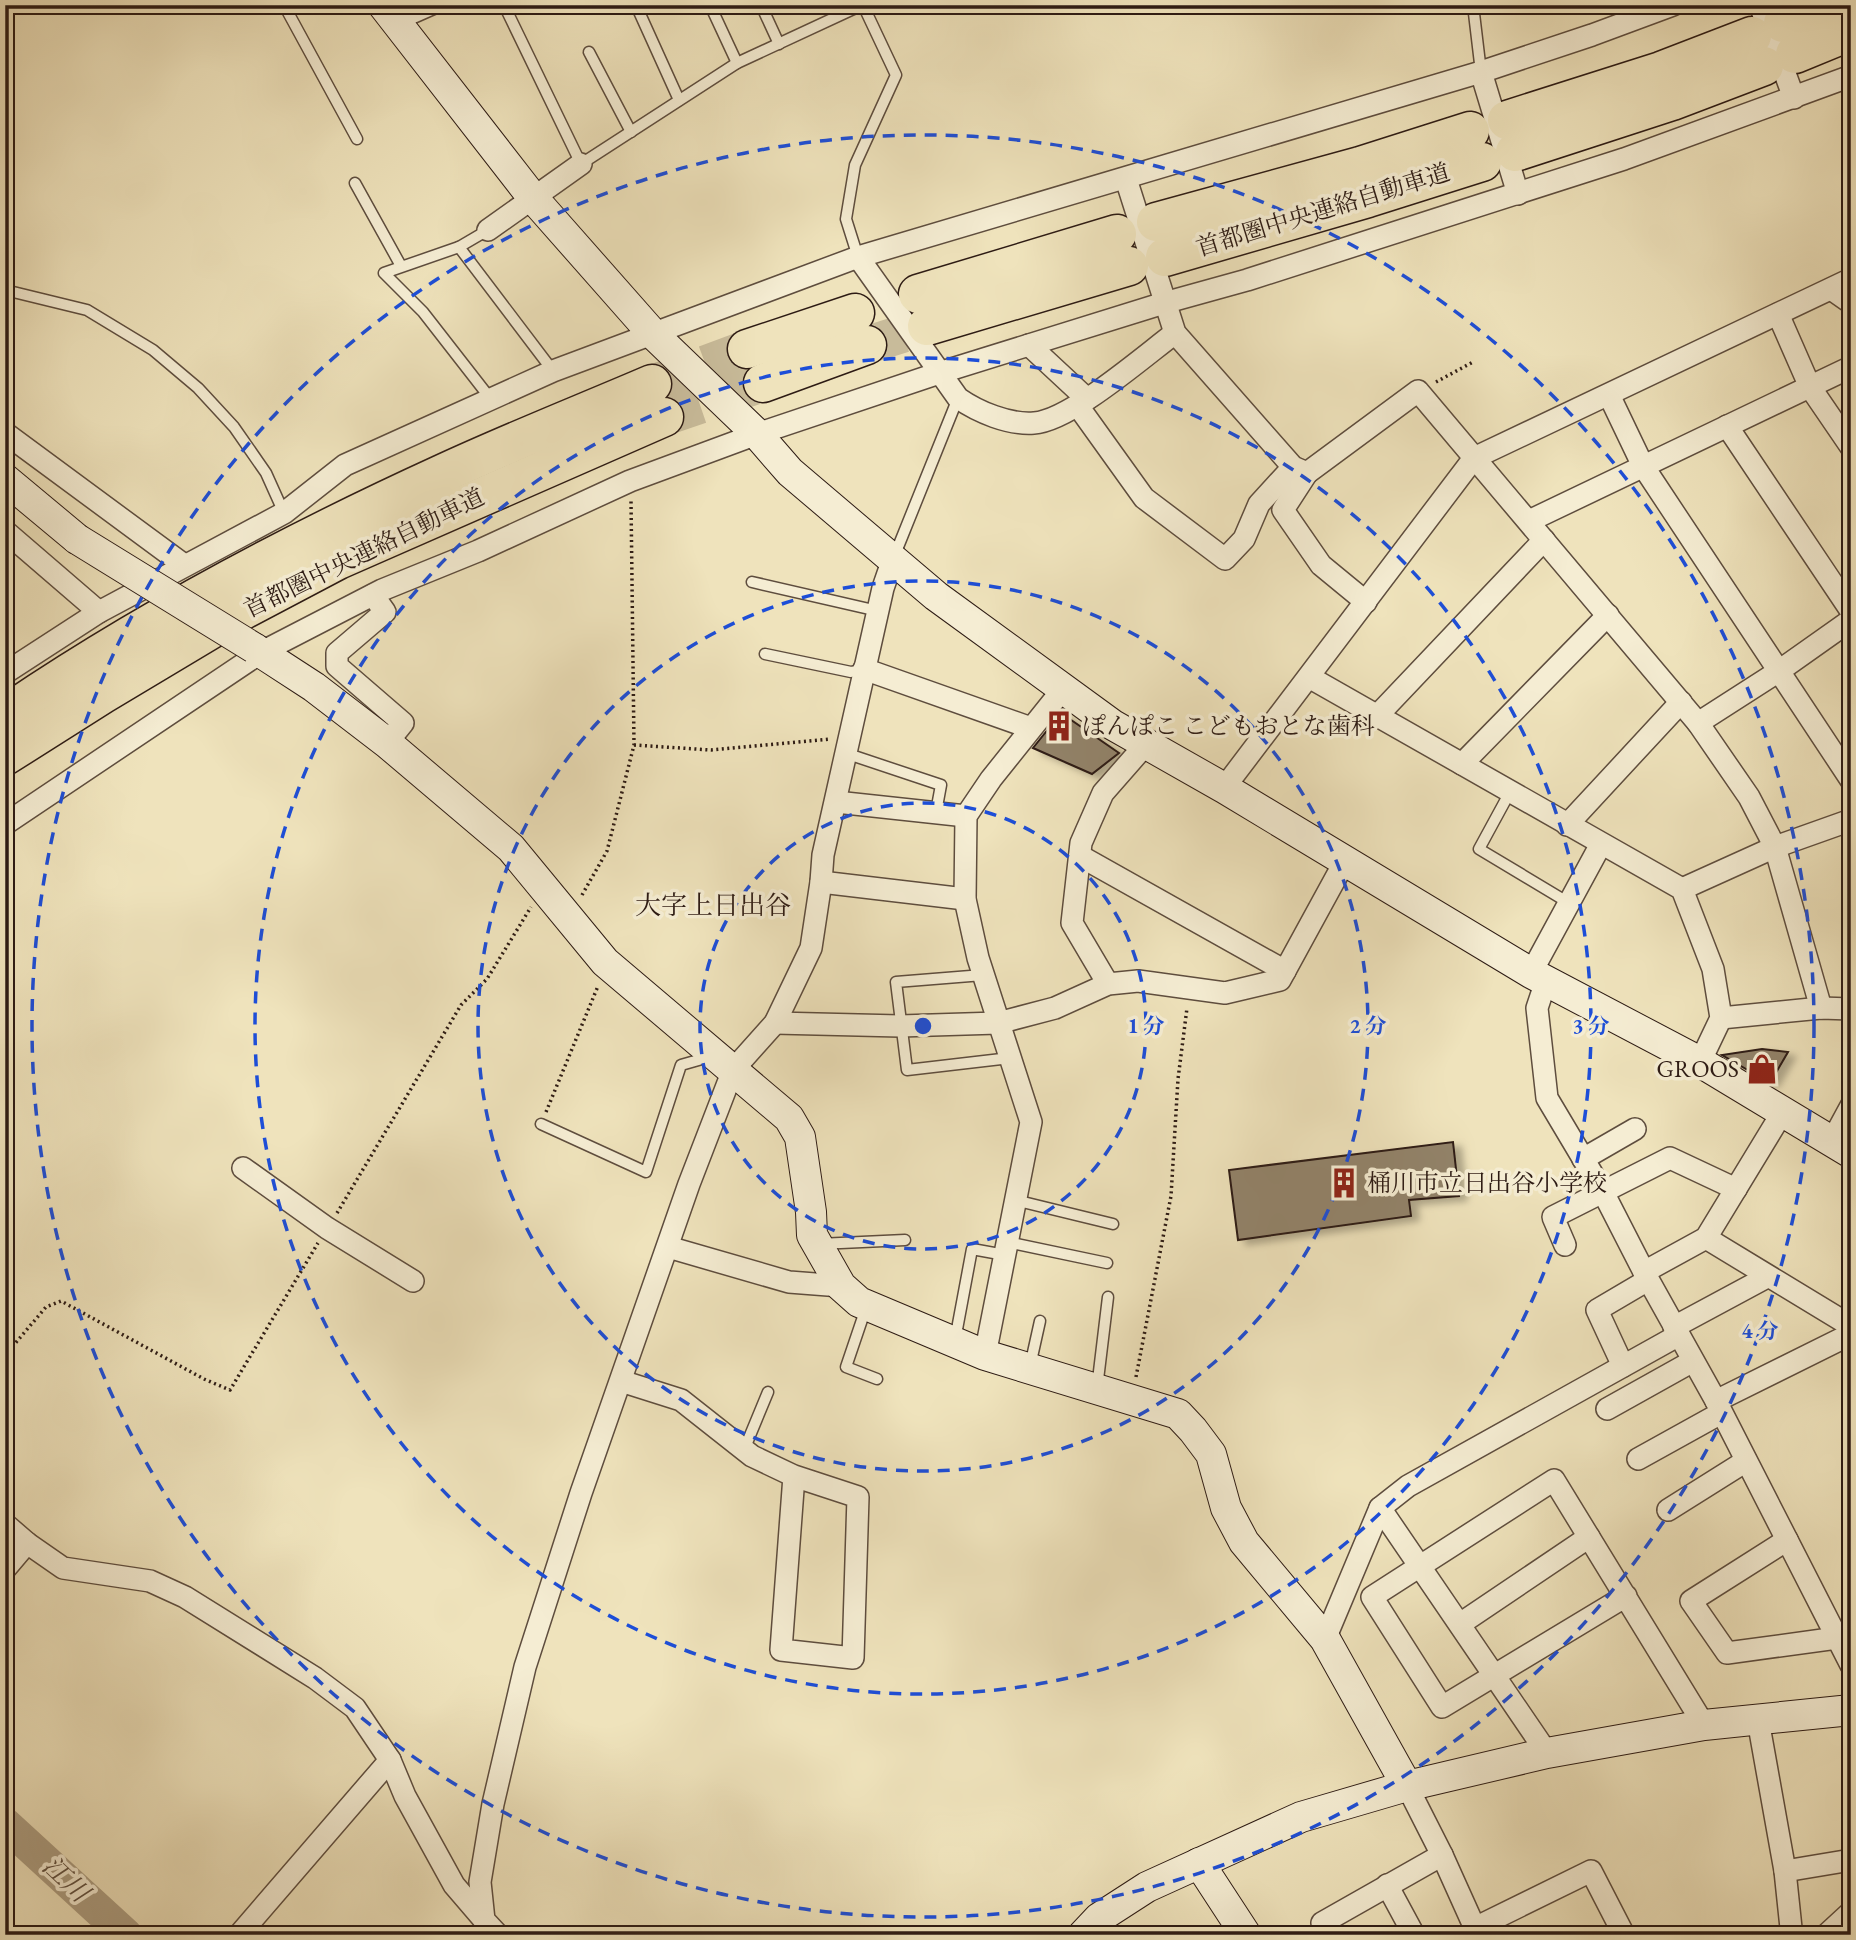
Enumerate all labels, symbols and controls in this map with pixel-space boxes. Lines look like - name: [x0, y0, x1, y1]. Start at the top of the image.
- street label: 首都圏中央連絡自動車道: [1192, 156, 1454, 263]
- street label: 首都圏中央連絡自動車道: [238, 481, 489, 624]
- building icon: ぽんぽこ こどもおとな歯科: [1042, 709, 1076, 743]
- place label: ぽんぽこ こどもおとな歯科: [1082, 710, 1375, 741]
- district label: 大字上日出谷: [635, 888, 791, 922]
- text: 1 分: [1127, 1012, 1165, 1039]
- text: 2 分: [1349, 1012, 1387, 1039]
- text: 3 分: [1572, 1012, 1610, 1039]
- centre of rings: [911, 1014, 935, 1038]
- shop icon: GROOS: [1745, 1052, 1779, 1086]
- place label: GROOS: [1657, 1053, 1739, 1084]
- building icon: 桶川市立日出谷小学校: [1327, 1166, 1361, 1200]
- place label: 桶川市立日出谷小学校: [1367, 1167, 1607, 1198]
- text: 4 分: [1741, 1317, 1779, 1344]
- water label: 江川: [35, 1849, 99, 1911]

